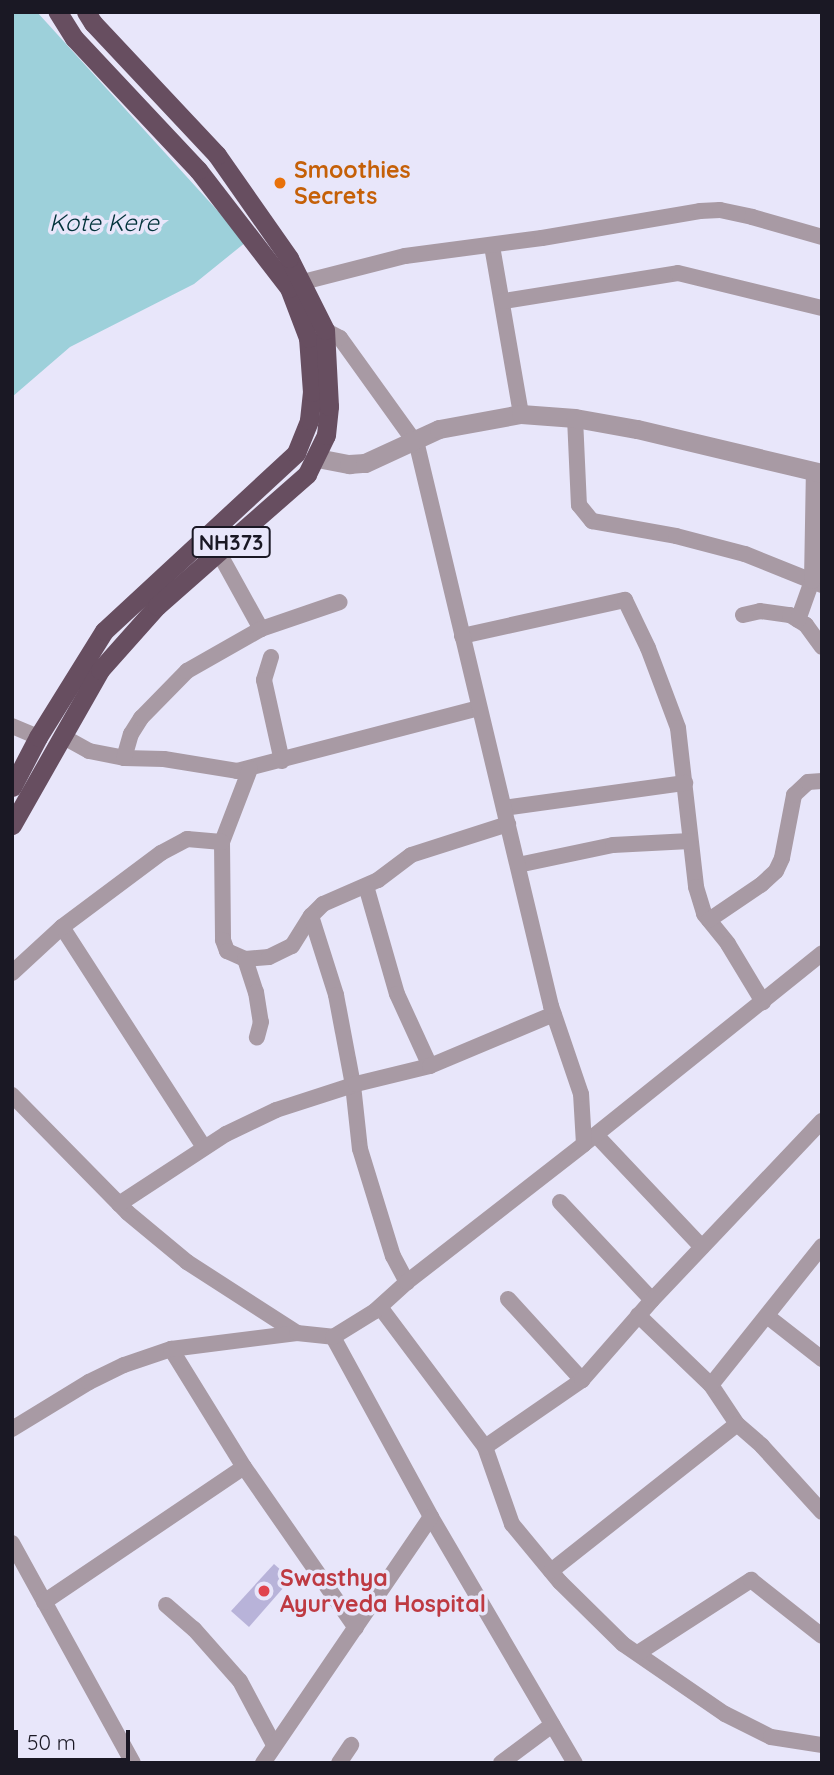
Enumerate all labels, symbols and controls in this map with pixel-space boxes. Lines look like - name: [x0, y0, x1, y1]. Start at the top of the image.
- place label: Smoothies Secrets: [294, 156, 411, 210]
- marker: Smoothies Secrets: [272, 175, 288, 191]
- water label: Kote Kere: [49, 209, 159, 237]
- road number: NH373: [191, 524, 271, 560]
- place label: Swasthya Ayurveda Hospital: [280, 1564, 486, 1618]
- marker: Swasthya Ayurveda Hospital: [254, 1581, 274, 1601]
- scale bar: [18, 1716, 133, 1760]
- text: 50 m: [27, 1729, 76, 1755]

